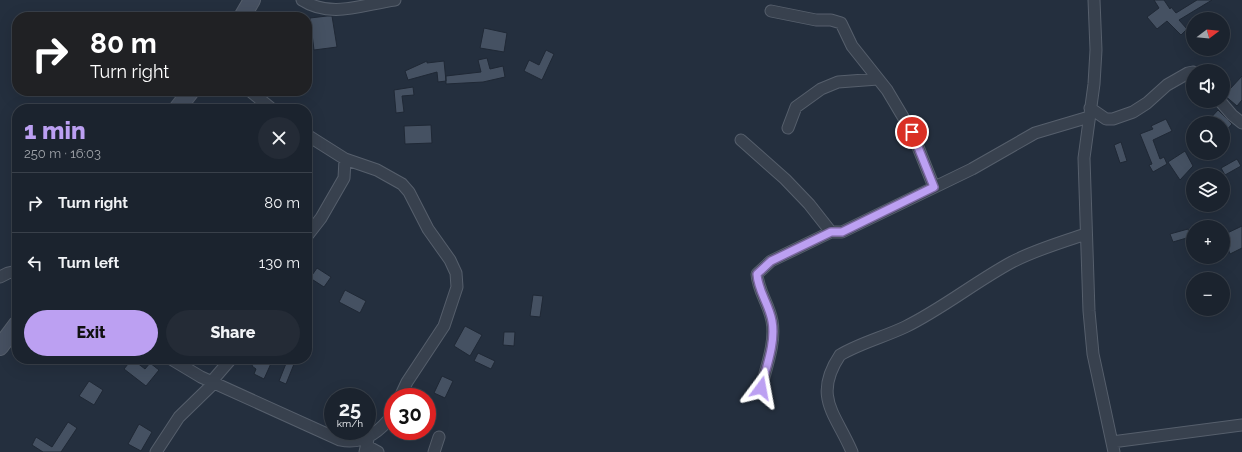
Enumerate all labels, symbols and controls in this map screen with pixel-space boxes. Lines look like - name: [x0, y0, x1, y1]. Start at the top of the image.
- north arrow: [1186, 12, 1230, 56]
- map controls: [1186, 12, 1230, 316]
- text: 80 m: [90, 27, 157, 60]
- icon: right: [24, 28, 76, 80]
- text: Turn right: [90, 61, 169, 82]
- button: sound: [1186, 64, 1230, 108]
- pin: [895, 115, 929, 149]
- text: 1 min: [24, 116, 86, 145]
- button: search: [1186, 116, 1230, 160]
- button: close: [258, 117, 300, 159]
- icon: arrive: [901, 121, 923, 143]
- text: 250 m · 16:03: [24, 146, 101, 161]
- button: layers: [1186, 168, 1230, 212]
- icon: right: [24, 192, 46, 214]
- text: Turn right: [58, 194, 128, 212]
- text: 80 m: [264, 194, 300, 212]
- button: +: [1186, 220, 1230, 264]
- icon: left: [24, 252, 46, 274]
- text: Turn left: [58, 254, 119, 272]
- text: 130 m: [259, 254, 300, 272]
- button: −: [1186, 272, 1230, 316]
- button: Exit: [24, 310, 158, 356]
- button: Share: [166, 310, 300, 356]
- position arrow: [740, 367, 782, 409]
- speed limit sign: 30: [384, 388, 436, 440]
- text: 25: [339, 397, 361, 421]
- text: km/h: [337, 418, 363, 429]

